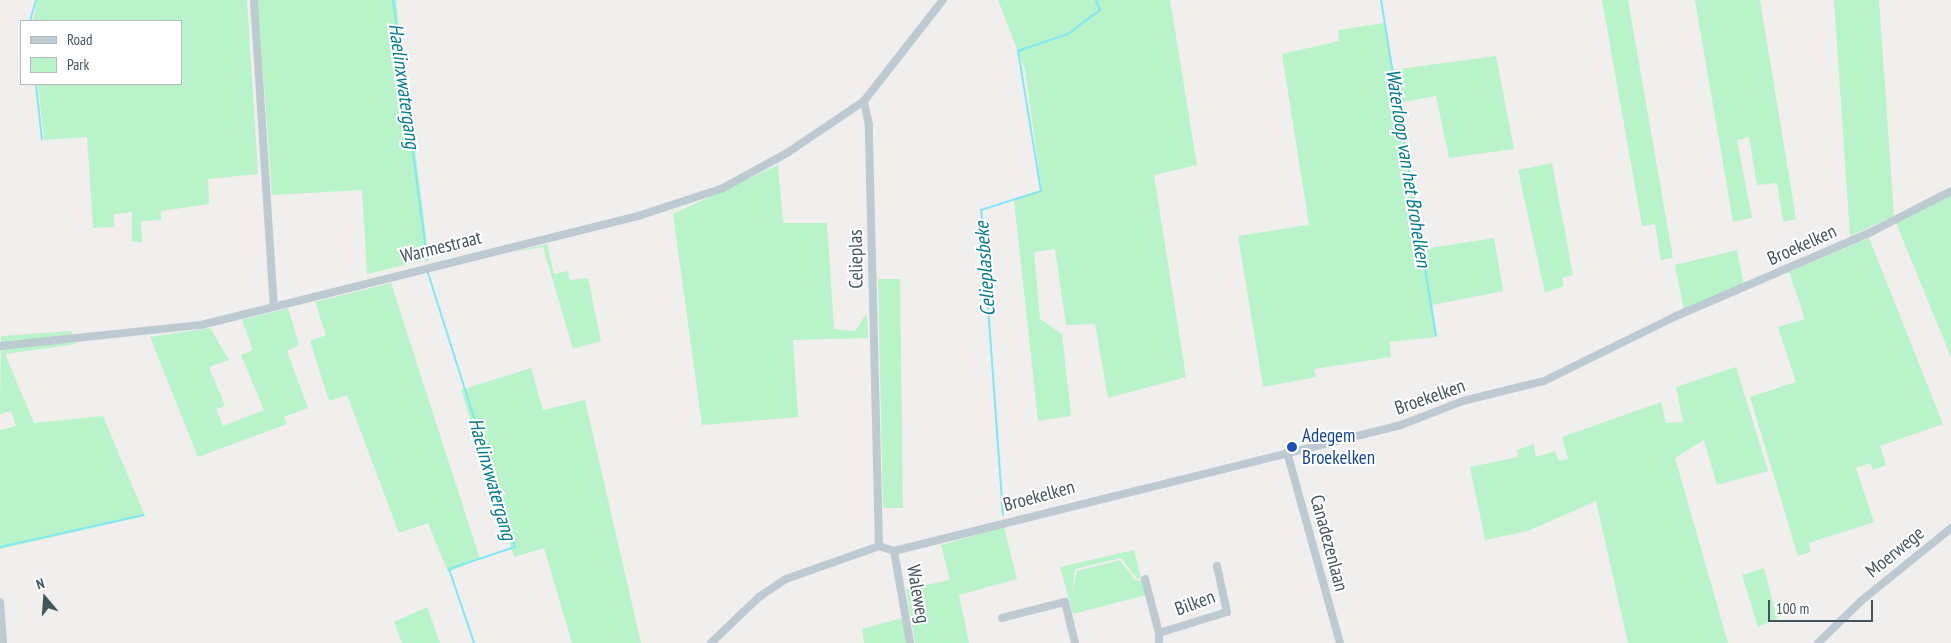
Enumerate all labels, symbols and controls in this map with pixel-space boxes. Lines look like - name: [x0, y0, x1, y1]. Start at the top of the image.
- legend: [20, 20, 182, 85]
- water label: Haelinxwatergang: [383, 22, 425, 150]
- text: Road: [67, 30, 93, 49]
- text: Park: [67, 55, 89, 74]
- water label: Waterloop van het Brohelken: [1380, 67, 1436, 269]
- street label: Broekelken: [1764, 220, 1840, 270]
- water label: Celieplasbeke: [970, 221, 1000, 317]
- street label: Warmestraat: [398, 226, 484, 268]
- street label: Celieplas: [844, 229, 868, 289]
- street label: Broekelken: [1392, 374, 1468, 420]
- water label: Haelinxwatergang: [463, 415, 521, 543]
- place label: Adegem Broekelken: [1302, 425, 1375, 469]
- marker: Adegem Broekelken: [1286, 441, 1298, 453]
- street label: Broekelken: [1001, 476, 1077, 516]
- street label: Canadezenlaan: [1305, 492, 1353, 594]
- street label: Moerwege: [1861, 522, 1929, 582]
- street label: Waleweg: [902, 563, 934, 625]
- north arrow: [20, 573, 70, 623]
- text: N: [34, 574, 47, 593]
- street label: Bilken: [1172, 585, 1218, 621]
- scale bar: [1771, 590, 1876, 622]
- text: 100 m: [1776, 599, 1809, 618]

